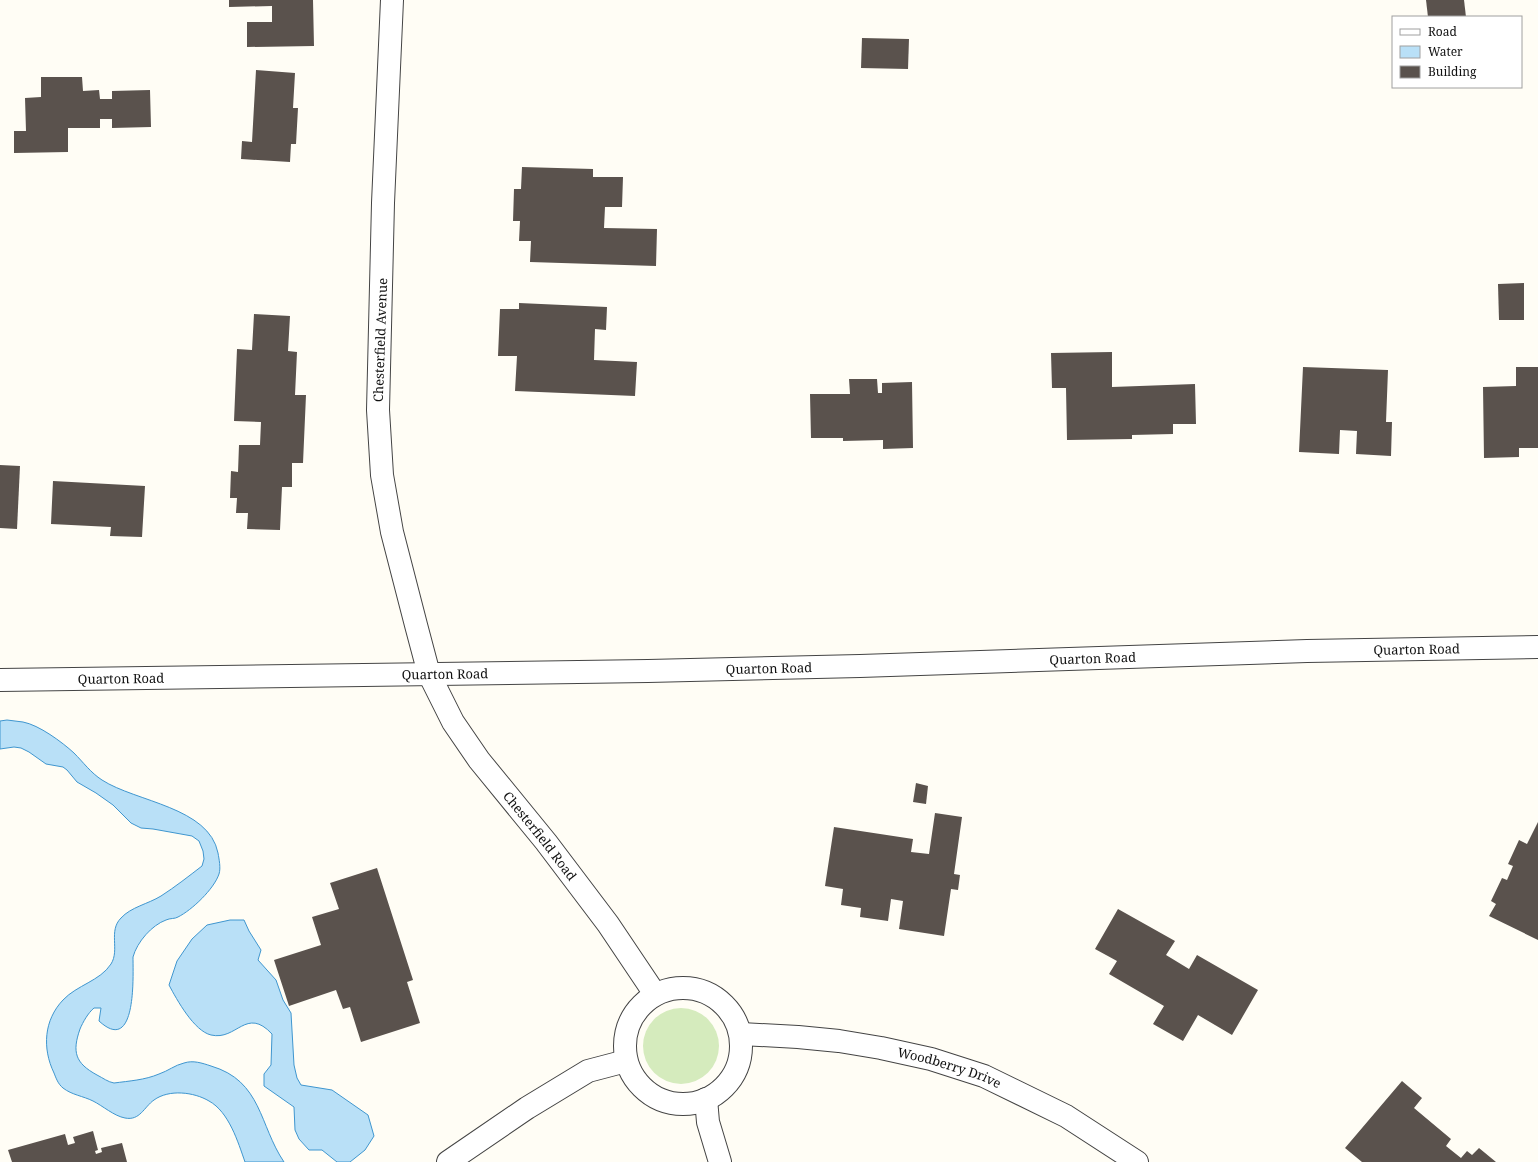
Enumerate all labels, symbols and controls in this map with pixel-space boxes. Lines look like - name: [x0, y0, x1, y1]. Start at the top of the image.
- legend: [1392, 16, 1522, 88]
- text: Road: [1428, 23, 1458, 40]
- text: Water: [1428, 43, 1463, 60]
- text: Building: [1428, 63, 1477, 80]
- street label: Chesterfield Avenue: [369, 278, 391, 402]
- street label: Quarton Road: [1373, 639, 1460, 659]
- street label: Quarton Road: [1049, 648, 1136, 669]
- street label: Quarton Road: [725, 658, 812, 678]
- street label: Quarton Road: [402, 664, 488, 683]
- street label: Quarton Road: [78, 669, 164, 688]
- street label: Chesterfield Road: [499, 787, 581, 884]
- street label: Woodberry Drive: [896, 1043, 1004, 1092]

